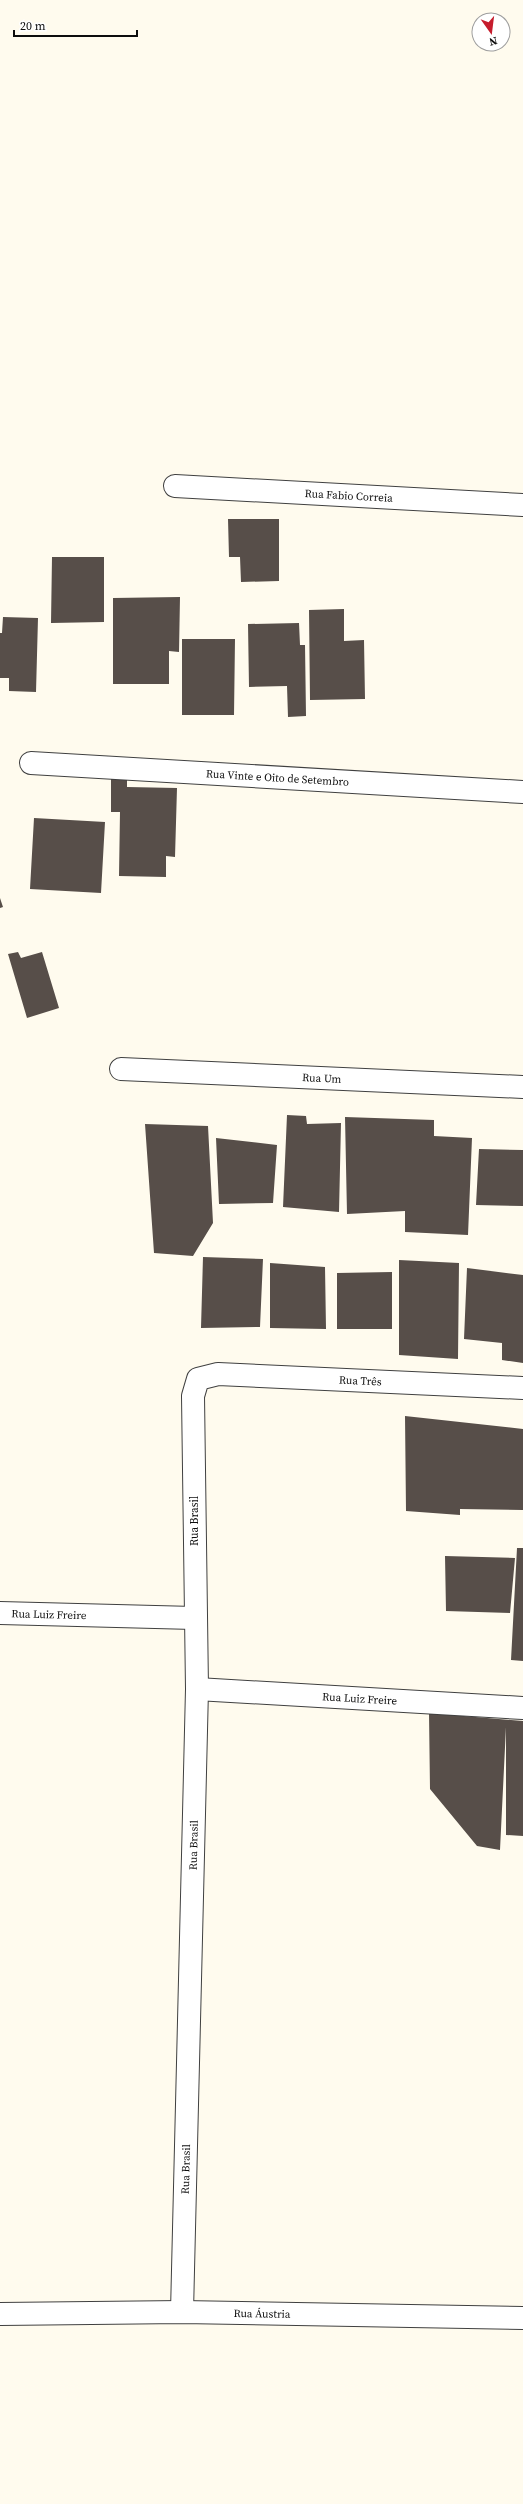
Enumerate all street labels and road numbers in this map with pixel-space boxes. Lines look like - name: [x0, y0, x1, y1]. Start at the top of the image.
- street label: Rua Fabio Correia: [304, 486, 394, 505]
- street label: Rua Vinte e Oito de Setembro: [206, 766, 350, 789]
- street label: Rua Um: [302, 1070, 342, 1086]
- street label: Rua Três: [339, 1372, 382, 1389]
- street label: Rua Brasil: [187, 1496, 202, 1546]
- street label: Rua Luiz Freire: [11, 1606, 87, 1623]
- street label: Rua Luiz Freire: [322, 1689, 398, 1708]
- street label: Rua Brasil: [185, 1820, 201, 1870]
- street label: Rua Brasil: [177, 2144, 194, 2194]
- street label: Rua Áustria: [233, 2305, 291, 2321]

